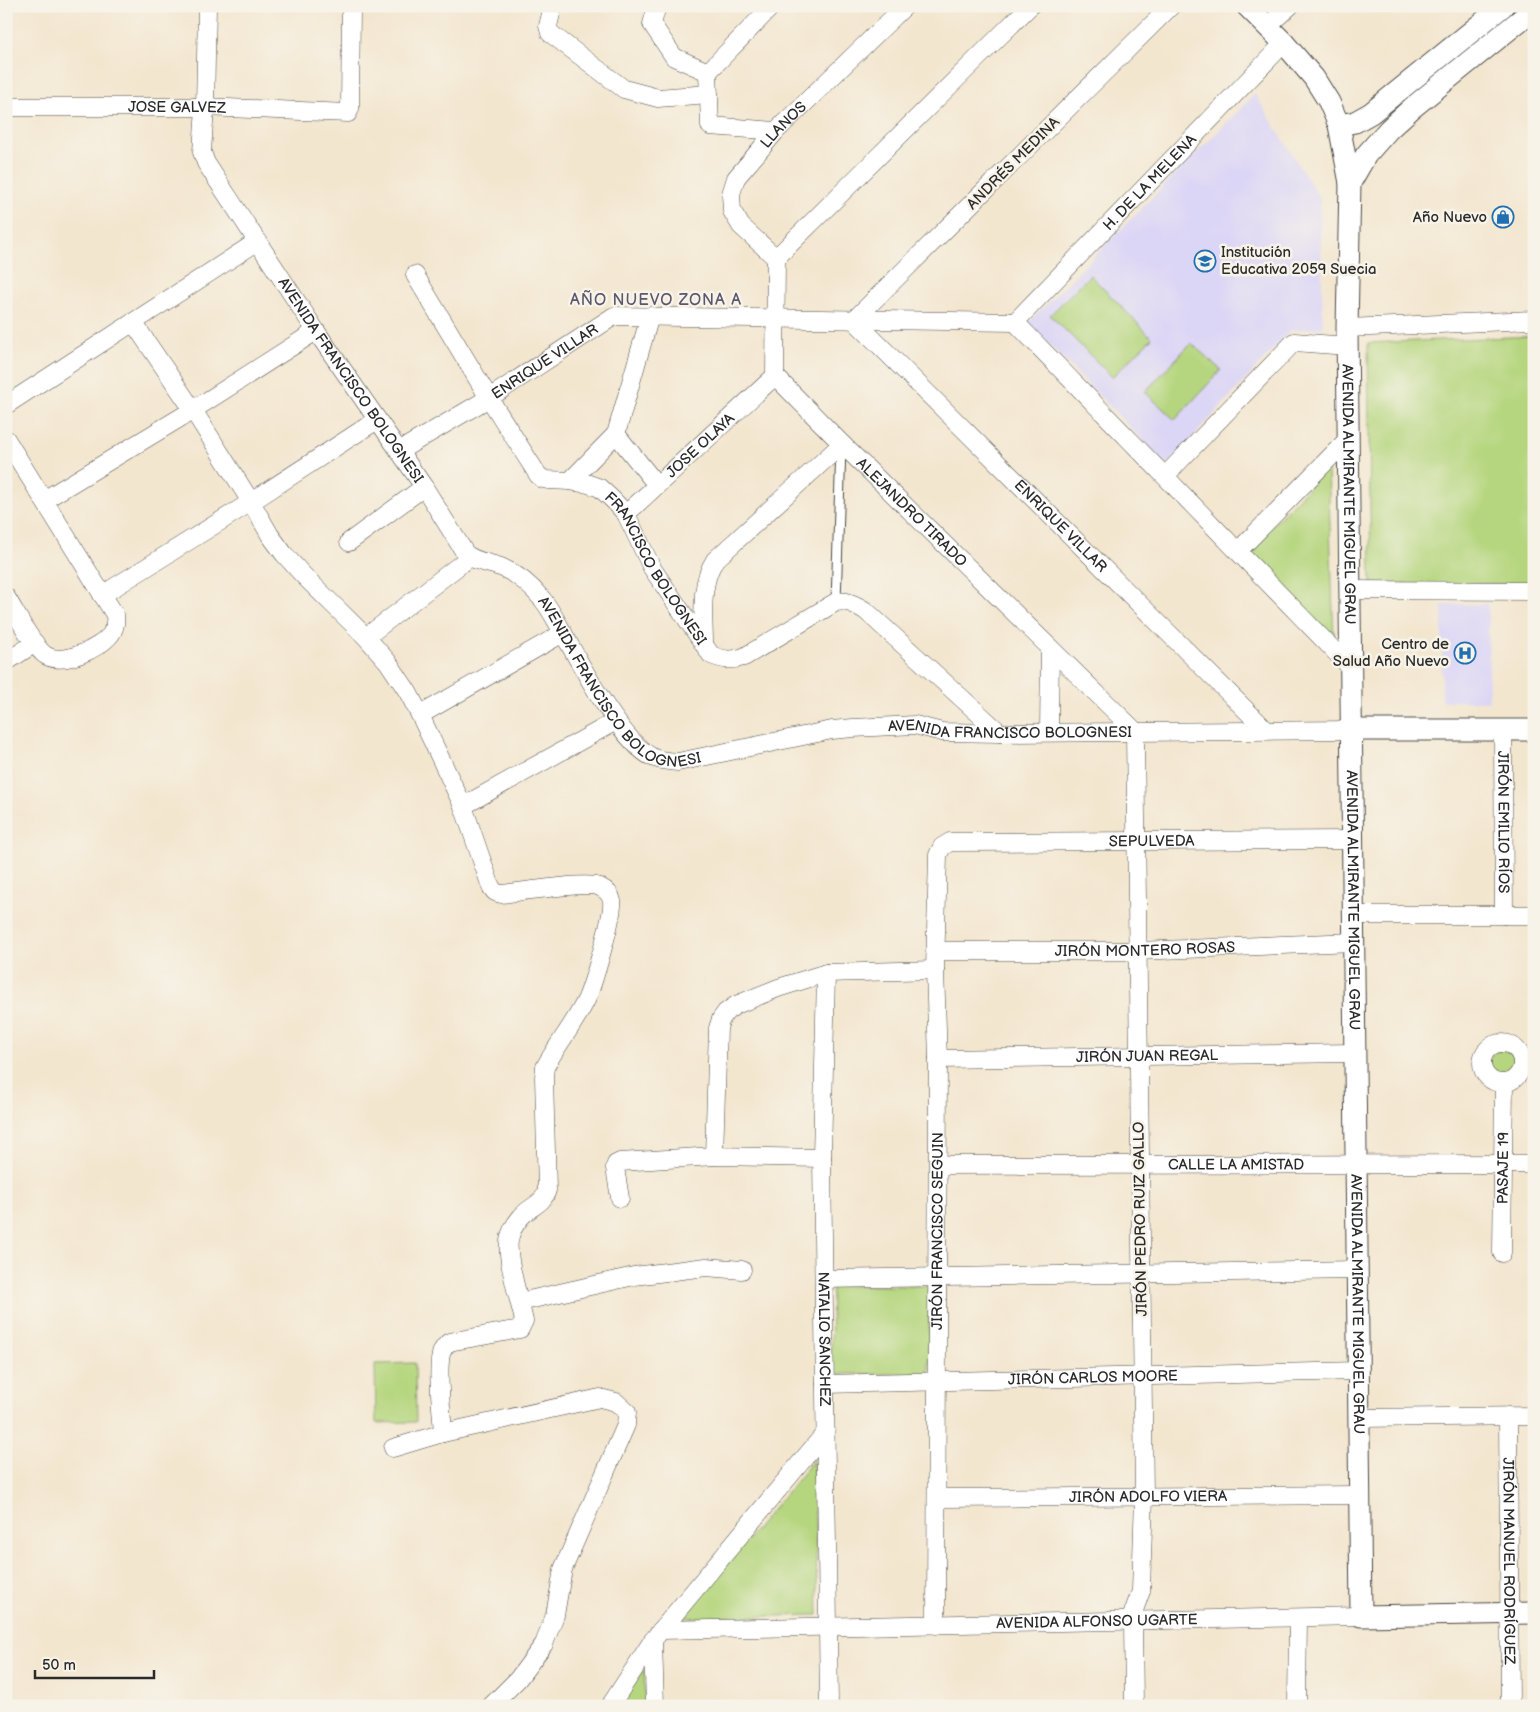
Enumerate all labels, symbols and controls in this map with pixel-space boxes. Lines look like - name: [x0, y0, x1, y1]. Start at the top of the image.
- street label: JOSE GALVEZ: [128, 98, 227, 118]
- street label: LLANOS: [756, 98, 811, 152]
- street label: ANDRÉS MEDINA: [963, 112, 1064, 214]
- street label: H. DE LA MELENA: [1099, 130, 1201, 235]
- shop icon: Año Nuevo: [1491, 205, 1515, 229]
- place label: Año Nuevo: [1413, 208, 1487, 227]
- place label: Institución Educativa 2059 Suecia: [1221, 243, 1376, 279]
- school or university icon: Institución Educativa 2059 Suecia: [1193, 249, 1217, 273]
- street label: AVENIDA FRANCISCO BOLOGNESI: [274, 274, 428, 487]
- district label: AÑO NUEVO ZONA A: [570, 290, 742, 310]
- street label: ENRIQUE VILLAR: [488, 320, 602, 404]
- street label: AVENIDA ALMIRANTE MIGUEL GRAU: [1337, 364, 1359, 624]
- street label: JOSE OLAYA: [662, 409, 739, 482]
- street label: ALEJANDRO TIRADO: [852, 454, 971, 571]
- street label: ENRIQUE VILLAR: [1010, 476, 1111, 577]
- street label: FRANCISCO BOLOGNESI: [600, 488, 711, 649]
- street label: AVENIDA FRANCISCO BOLOGNESI: [534, 593, 703, 772]
- place label: Centro de Salud Año Nuevo: [1333, 635, 1449, 671]
- hospital icon: Centro de Salud Año Nuevo: [1453, 641, 1477, 665]
- street label: AVENIDA FRANCISCO BOLOGNESI: [888, 716, 1132, 743]
- street label: JIRÓN EMILIO RÍOS: [1493, 751, 1513, 893]
- street label: AVENIDA ALMIRANTE MIGUEL GRAU: [1342, 770, 1364, 1030]
- street label: SEPULVEDA: [1109, 832, 1195, 851]
- street label: JIRÓN MONTERO ROSAS: [1055, 938, 1236, 961]
- street label: JIRÓN JUAN REGAL: [1076, 1046, 1219, 1067]
- street label: JIRÓN PEDRO RUIZ GALLO: [1129, 1121, 1152, 1317]
- street label: JIRÓN FRANCISCO SEGUIN: [928, 1132, 948, 1330]
- street label: PASAJE 19: [1494, 1132, 1513, 1204]
- street label: CALLE LA AMISTAD: [1168, 1155, 1304, 1175]
- street label: AVENIDA ALMIRANTE MIGUEL GRAU: [1346, 1174, 1368, 1434]
- street label: NATALIO SANCHEZ: [813, 1272, 834, 1407]
- street label: JIRÓN CARLOS MOORE: [1008, 1366, 1178, 1390]
- street label: JIRÓN MANUEL RODRÍGUEZ: [1498, 1457, 1519, 1665]
- street label: JIRÓN ADOLFO VIERA: [1069, 1487, 1228, 1507]
- street label: AVENIDA ALFONSO UGARTE: [996, 1610, 1198, 1633]
- scale bar: [35, 1647, 154, 1679]
- text: 50 m: [42, 1656, 76, 1675]

